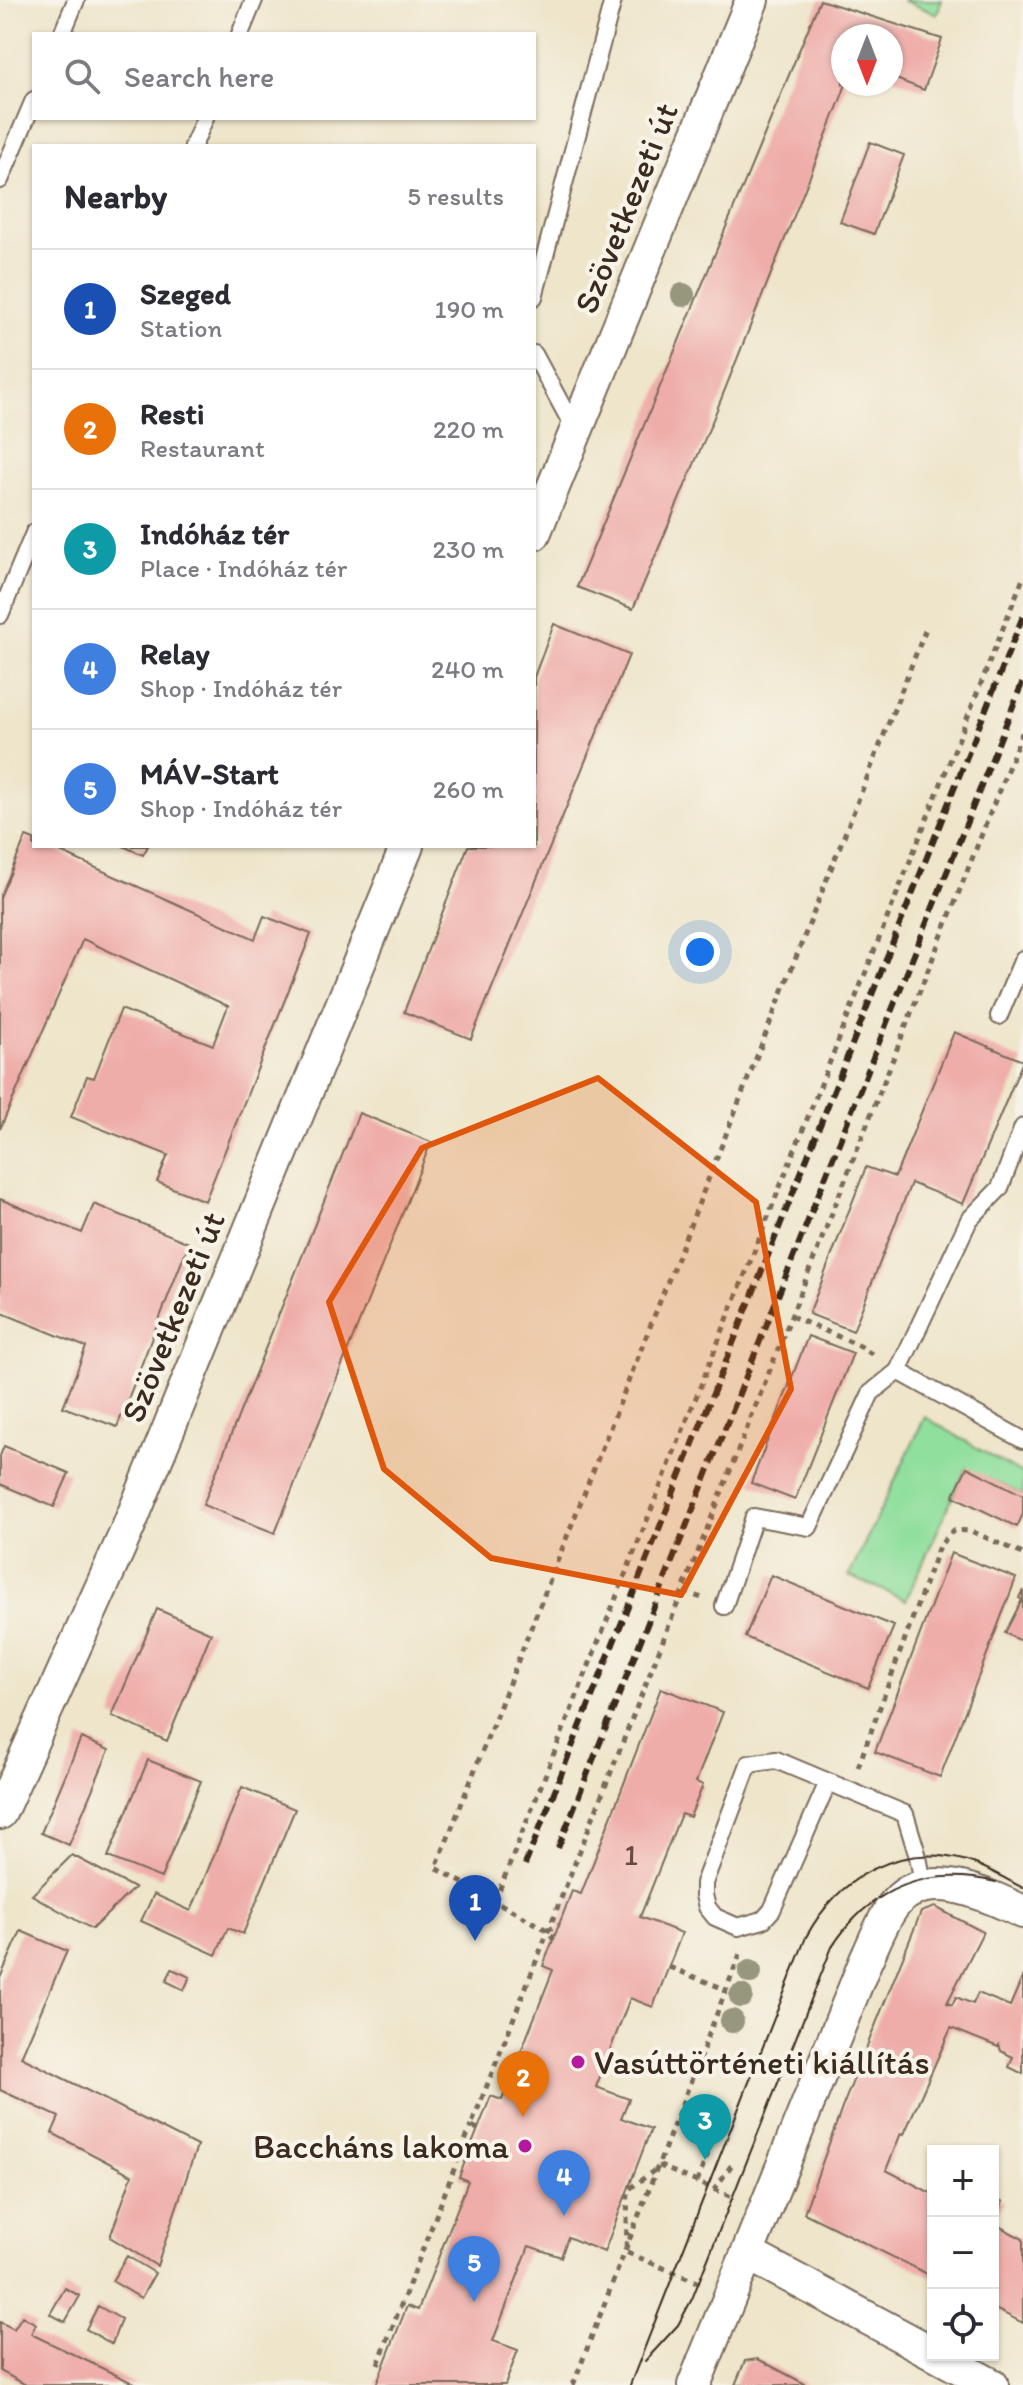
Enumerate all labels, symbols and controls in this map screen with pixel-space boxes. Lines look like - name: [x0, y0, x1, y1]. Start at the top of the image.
- north arrow: [831, 24, 903, 96]
- search box: [32, 32, 536, 120]
- icon: search: [60, 54, 104, 98]
- text: Search here: [124, 58, 274, 95]
- street label: Szövetkezeti út: [565, 97, 687, 319]
- text: Nearby: [64, 176, 167, 217]
- text: 5 results: [407, 180, 504, 212]
- text: Szeged: [140, 275, 231, 312]
- text: 1: [84, 293, 96, 325]
- text: 190 m: [435, 293, 504, 325]
- text: Station: [140, 312, 222, 344]
- text: Resti: [140, 395, 205, 432]
- text: 2: [83, 413, 97, 445]
- text: 220 m: [433, 413, 504, 445]
- text: Restaurant: [140, 432, 265, 464]
- text: Indóház tér: [140, 515, 289, 552]
- text: 3: [83, 533, 97, 565]
- text: 230 m: [432, 533, 504, 565]
- text: Place · Indóház tér: [140, 552, 347, 584]
- text: Relay: [140, 635, 210, 672]
- text: 4: [82, 653, 98, 685]
- text: 240 m: [431, 653, 504, 685]
- text: Shop · Indóház tér: [140, 672, 342, 704]
- text: MÁV-Start: [140, 755, 279, 792]
- text: 5: [83, 773, 97, 805]
- text: 260 m: [433, 773, 504, 805]
- text: Shop · Indóház tér: [140, 792, 342, 824]
- your location: [680, 932, 720, 972]
- street label: Szövetkezeti út: [112, 1206, 234, 1428]
- house number: 1: [624, 1836, 638, 1873]
- pin: 1: [449, 1875, 501, 1941]
- place label: Vasúttörténeti kiállítás: [594, 2042, 930, 2083]
- pin: 2: [497, 2051, 549, 2117]
- marker: Vasúttörténeti kiállítás: [569, 2053, 587, 2071]
- pin: 3: [679, 2094, 731, 2160]
- place label: Baccháns lakoma: [253, 2126, 509, 2167]
- marker: Baccháns lakoma: [516, 2137, 534, 2155]
- map controls: [927, 2145, 999, 2361]
- button: +: [927, 2145, 999, 2217]
- pin: 4: [538, 2150, 590, 2216]
- button: −: [927, 2217, 999, 2289]
- pin: 5: [448, 2236, 500, 2302]
- button: locate: [927, 2289, 999, 2361]

